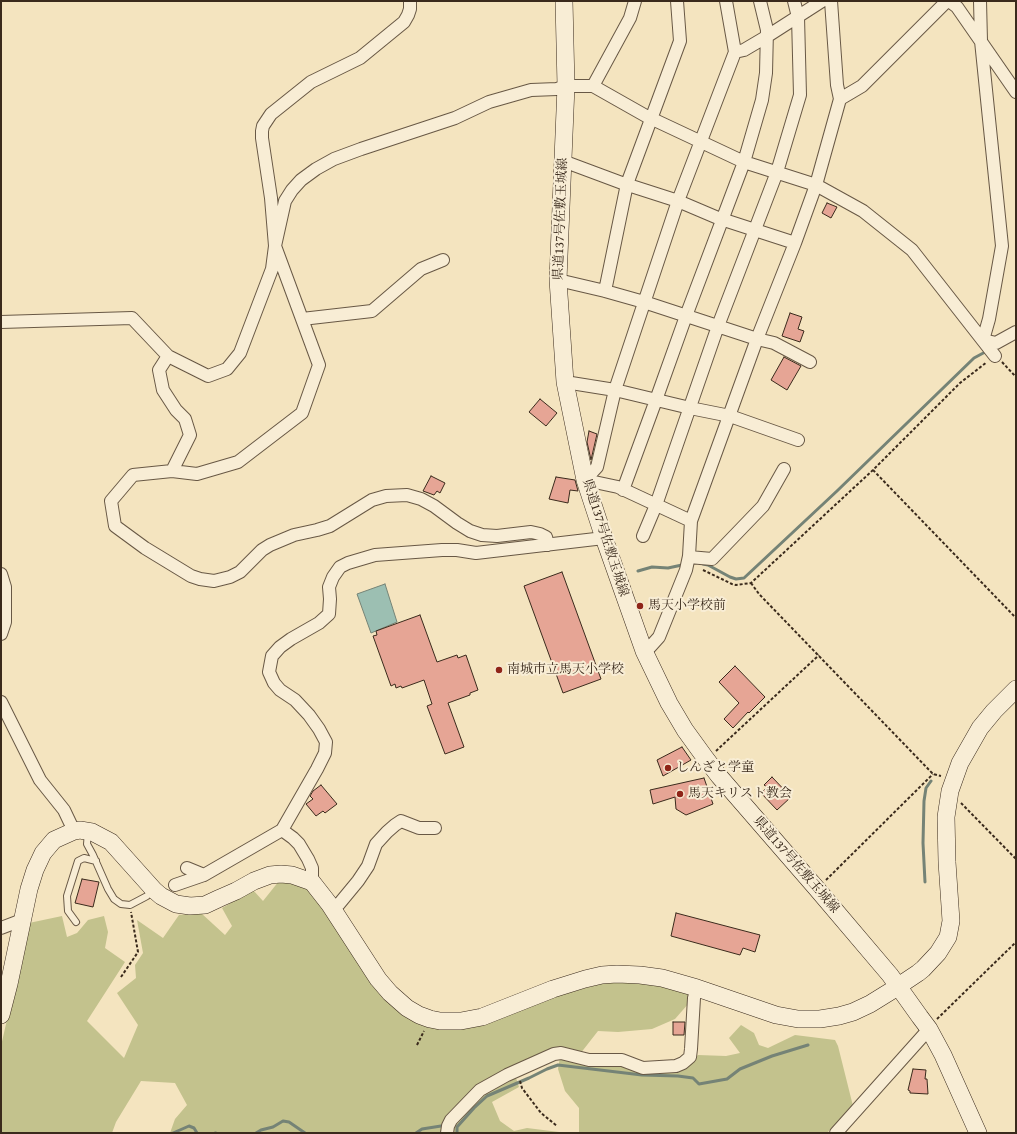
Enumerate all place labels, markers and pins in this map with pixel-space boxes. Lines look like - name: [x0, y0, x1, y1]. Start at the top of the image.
- place label: 馬天小学校前: [648, 598, 726, 614]
- marker: 馬天小学校前: [635, 601, 645, 611]
- place label: 南城市立馬天小学校: [507, 662, 624, 678]
- marker: 南城市立馬天小学校: [494, 665, 504, 675]
- place label: しんざと学童: [676, 760, 754, 776]
- marker: しんざと学童: [663, 763, 673, 773]
- place label: 馬天キリスト教会: [688, 786, 792, 802]
- marker: 馬天キリスト教会: [675, 789, 685, 799]

